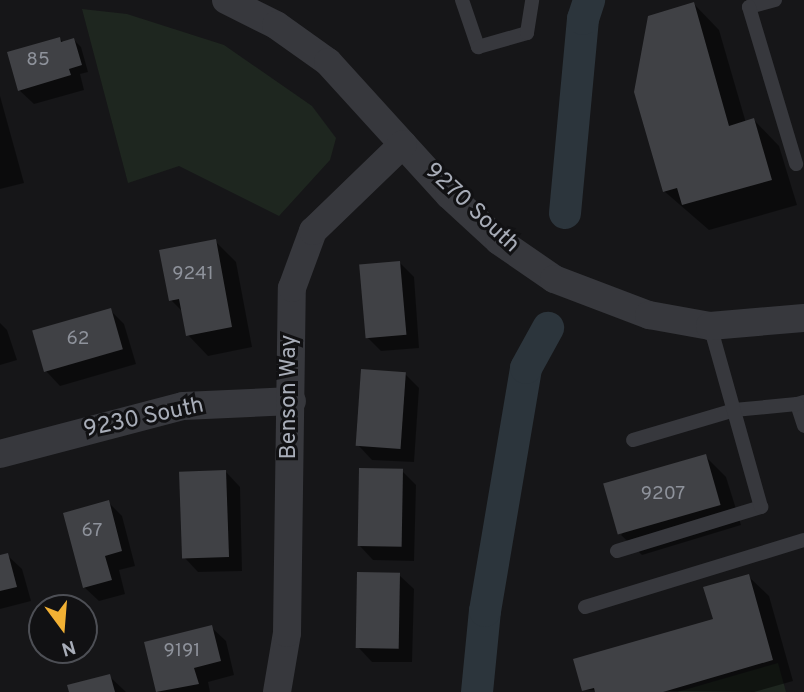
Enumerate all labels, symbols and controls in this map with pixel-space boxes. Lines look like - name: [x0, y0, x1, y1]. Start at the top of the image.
- house number: 85: [26, 50, 50, 72]
- street label: 9270 South: [418, 158, 524, 260]
- house number: 9241: [172, 264, 214, 286]
- house number: 62: [67, 329, 89, 351]
- street label: Benson Way: [276, 334, 304, 460]
- street label: 9230 South: [82, 393, 206, 445]
- house number: 9207: [641, 484, 685, 506]
- house number: 67: [82, 521, 102, 543]
- north arrow: [28, 594, 98, 664]
- text: N: [58, 634, 78, 661]
- house number: 9191: [164, 641, 200, 663]

